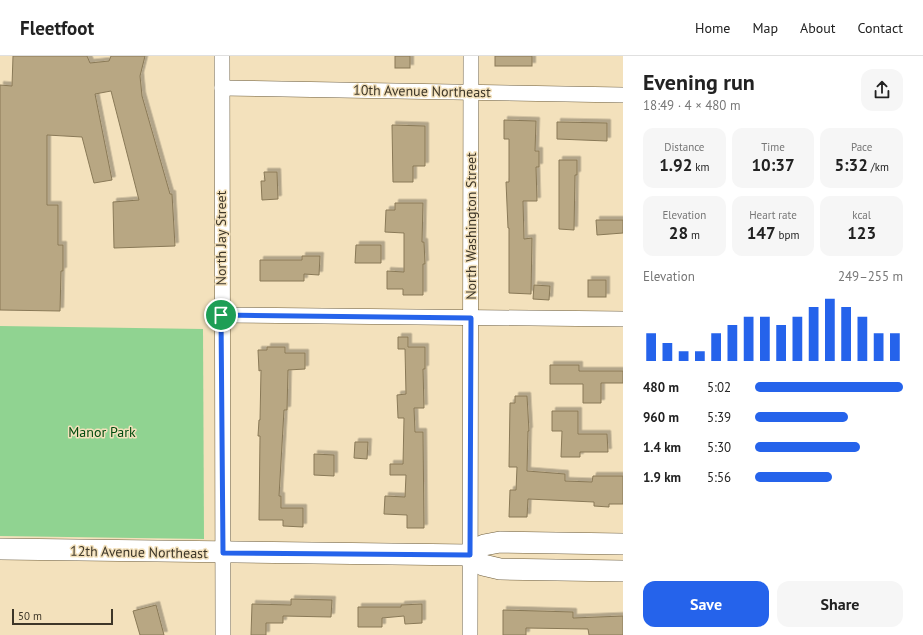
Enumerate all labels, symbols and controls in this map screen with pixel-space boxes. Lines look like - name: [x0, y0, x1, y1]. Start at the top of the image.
- text: Fleetfoot: [20, 16, 94, 40]
- text: Home: [695, 19, 730, 37]
- text: Map: [752, 19, 778, 37]
- text: About: [800, 19, 836, 37]
- text: Contact: [858, 19, 903, 37]
- text: Evening run: [643, 68, 755, 96]
- button: share: [861, 69, 903, 111]
- street label: 10th Avenue Northeast: [353, 81, 491, 101]
- text: 18:49 · 4 × 480 m: [643, 97, 740, 114]
- text: Distance: [664, 140, 704, 154]
- text: Time: [761, 140, 785, 154]
- text: Pace: [851, 140, 872, 154]
- street label: North Washington Street: [462, 152, 480, 300]
- text: 1.92: [659, 154, 692, 176]
- text: 10:37: [751, 154, 795, 176]
- text: 5:32: [834, 154, 868, 176]
- text: km: [692, 160, 709, 174]
- text: /km: [868, 160, 889, 174]
- street label: North Jay Street: [212, 190, 230, 285]
- text: Elevation: [662, 208, 706, 222]
- text: Heart rate: [749, 208, 797, 222]
- text: kcal: [852, 208, 871, 222]
- text: 28: [669, 222, 688, 244]
- text: 147: [747, 222, 776, 244]
- text: 123: [847, 222, 876, 244]
- text: m: [688, 228, 700, 242]
- text: bpm: [776, 228, 799, 242]
- text: Elevation: [643, 268, 695, 285]
- text: 249–255 m: [838, 268, 903, 285]
- pin: [204, 298, 238, 332]
- icon: arrive: [210, 304, 232, 326]
- text: 480 m: [643, 379, 679, 396]
- text: 5:02: [707, 379, 731, 396]
- text: 960 m: [643, 409, 679, 426]
- text: 5:39: [707, 409, 731, 426]
- park label: Manor Park: [68, 423, 136, 441]
- text: 1.4 km: [643, 439, 681, 456]
- text: 5:30: [707, 439, 731, 456]
- text: 1.9 km: [643, 469, 681, 486]
- text: 5:56: [707, 469, 731, 486]
- street label: 12th Avenue Northeast: [70, 542, 208, 562]
- button: Save: [643, 581, 769, 627]
- button: Share: [777, 581, 903, 627]
- scale bar: [12, 607, 113, 626]
- text: 50 m: [18, 609, 42, 623]

